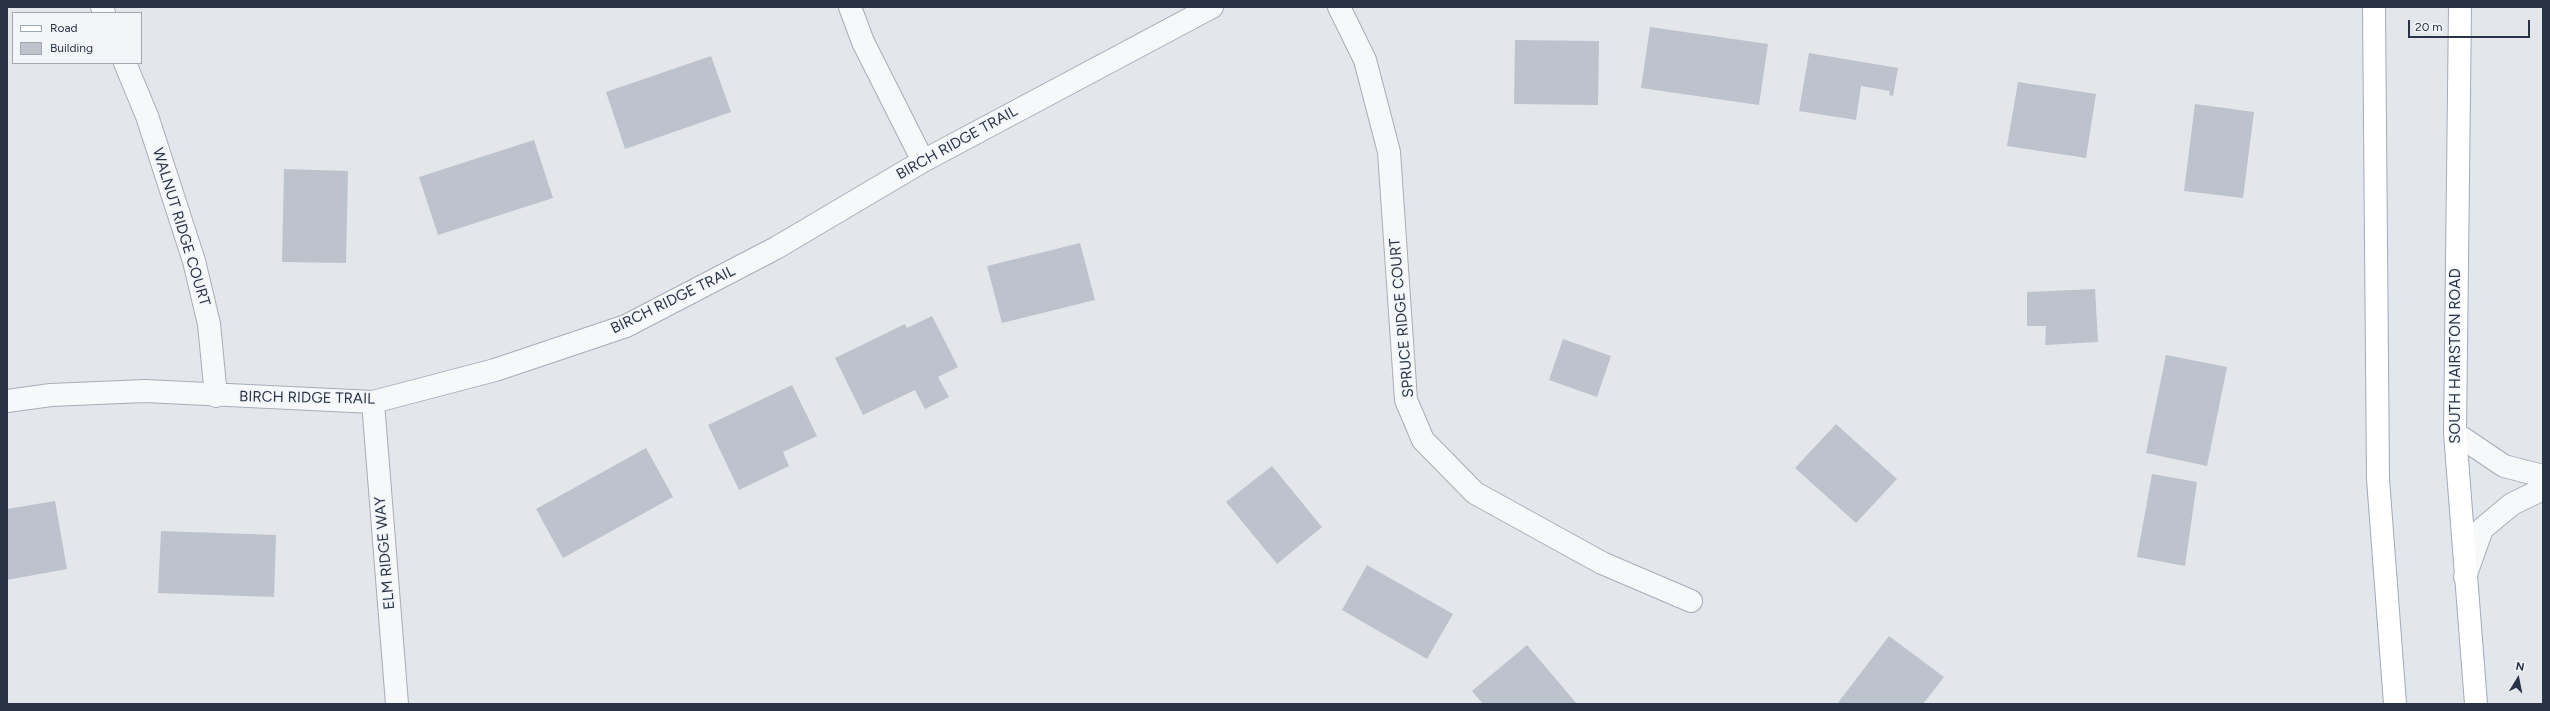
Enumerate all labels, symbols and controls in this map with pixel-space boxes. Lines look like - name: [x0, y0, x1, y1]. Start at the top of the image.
- legend: [12, 12, 142, 64]
- scale bar: [2410, 12, 2532, 38]
- text: 20 m: [2415, 20, 2443, 34]
- text: Road: [50, 21, 78, 35]
- text: Building: [50, 41, 93, 55]
- street label: BIRCH RIDGE TRAIL: [893, 102, 1021, 184]
- street label: WALNUT RIDGE COURT: [148, 146, 214, 308]
- street label: SPRUCE RIDGE COURT: [1386, 238, 1418, 398]
- street label: BIRCH RIDGE TRAIL: [608, 262, 738, 338]
- street label: SOUTH HAIRSTON ROAD: [2447, 268, 2465, 444]
- street label: BIRCH RIDGE TRAIL: [239, 388, 375, 408]
- street label: ELM RIDGE WAY: [371, 496, 399, 610]
- north arrow: [2498, 659, 2538, 699]
- text: N: [2515, 660, 2525, 674]

